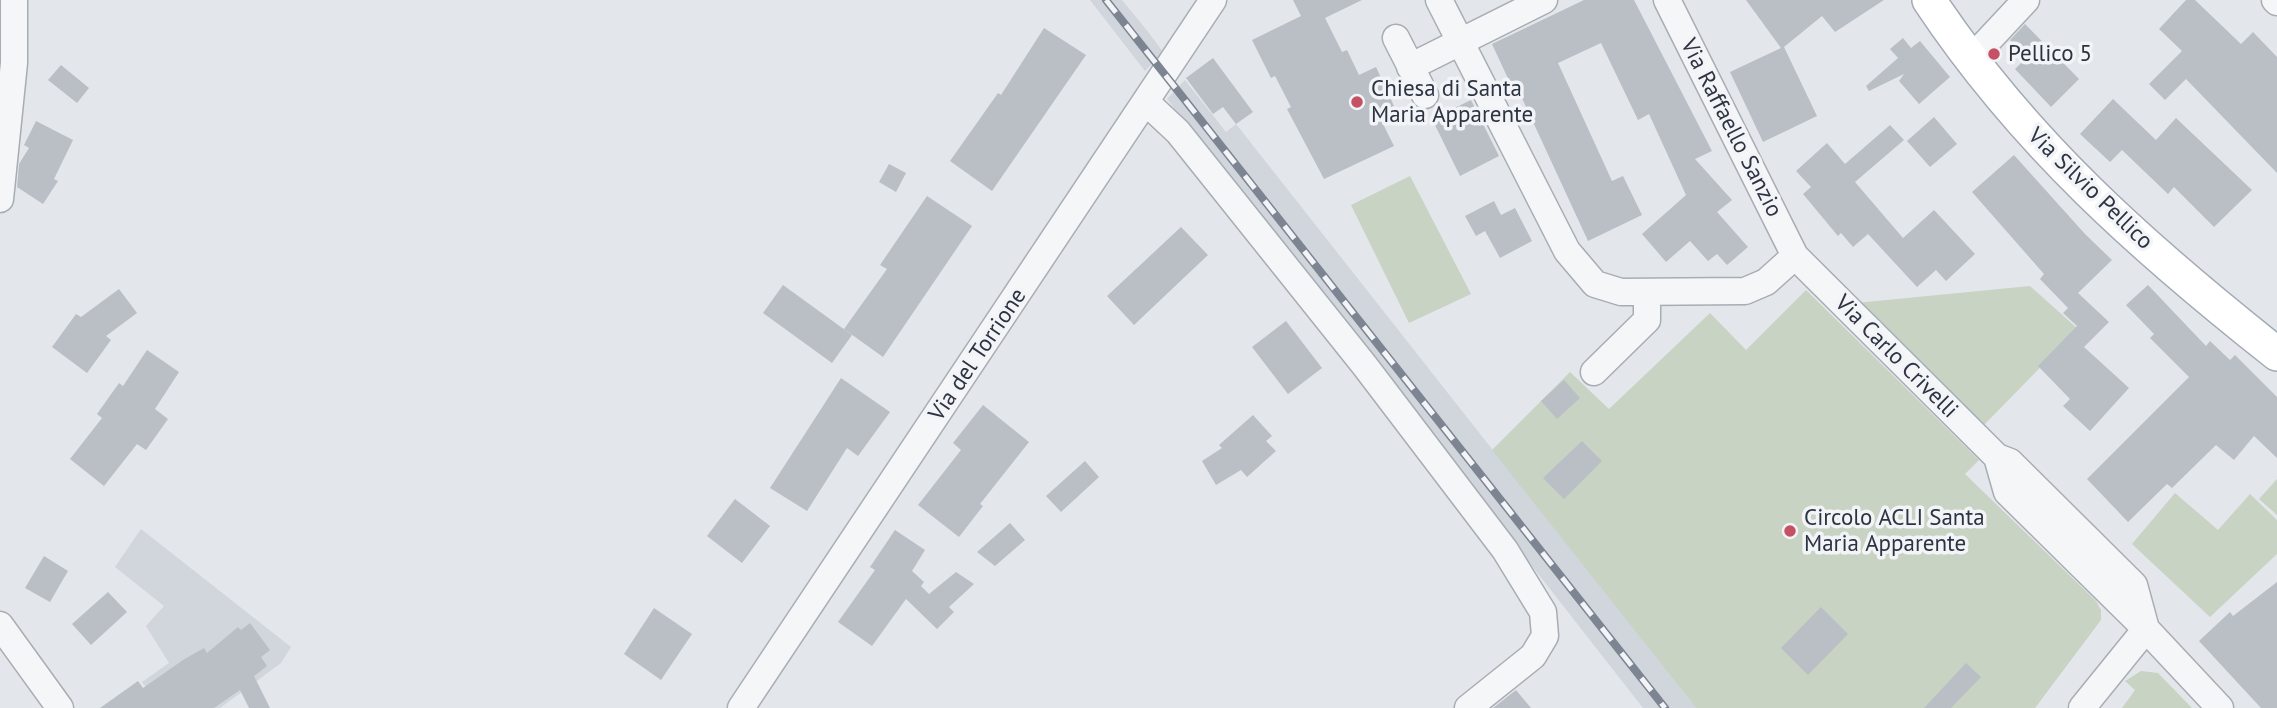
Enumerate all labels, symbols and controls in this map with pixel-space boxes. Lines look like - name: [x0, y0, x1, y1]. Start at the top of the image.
- street label: Via Raffaello Sanzio: [1674, 34, 1788, 222]
- place label: Pellico 5: [2008, 40, 2092, 68]
- marker: Pellico 5: [1986, 46, 2002, 62]
- place label: Chiesa di Santa Maria Apparente: [1371, 75, 1533, 129]
- marker: Chiesa di Santa Maria Apparente: [1349, 94, 1365, 110]
- street label: Via Silvio Pellico: [2022, 122, 2158, 256]
- street label: Via del Torrione: [923, 283, 1033, 427]
- street label: Via Carlo Crivelli: [1829, 290, 1963, 424]
- place label: Circolo ACLI Santa Maria Apparente: [1804, 504, 1985, 558]
- marker: Circolo ACLI Santa Maria Apparente: [1782, 523, 1798, 539]

